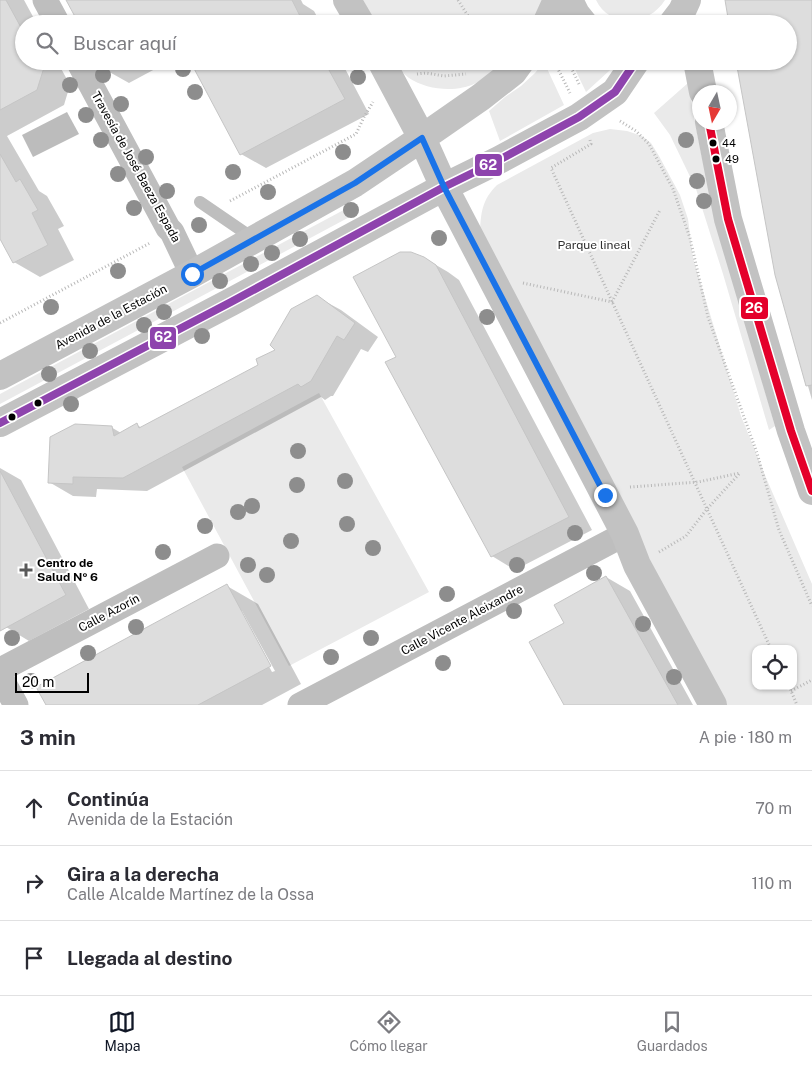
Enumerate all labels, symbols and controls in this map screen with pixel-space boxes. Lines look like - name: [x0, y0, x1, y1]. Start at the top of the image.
- search box: [15, 15, 797, 70]
- icon: search: [33, 29, 61, 57]
- text: Buscar aquí: [73, 32, 177, 54]
- north arrow: [692, 85, 737, 130]
- street label: Travesía de José Baeza Espada: [89, 89, 183, 245]
- place label: 44: [722, 137, 736, 149]
- marker: 44: [708, 138, 718, 148]
- line badge: 62: [474, 153, 503, 177]
- place label: 49: [725, 153, 739, 165]
- marker: 49: [711, 154, 721, 164]
- text: 62: [479, 157, 497, 173]
- park label: Parque lineal: [557, 238, 631, 252]
- route start: [181, 263, 204, 286]
- street label: Avenida de la Estación: [53, 282, 169, 352]
- line badge: 26: [740, 296, 769, 320]
- text: 26: [745, 300, 763, 316]
- line badge: 62: [149, 326, 177, 350]
- text: 62: [154, 329, 172, 345]
- unlabelled marker: [33, 398, 43, 408]
- unlabelled marker: [7, 412, 17, 422]
- route end: [594, 484, 617, 507]
- place label: Centro de Salud Nº 6: [37, 556, 98, 584]
- marker: Centro de Salud Nº 6: [19, 563, 33, 577]
- street label: Calle Vicente Aleixandre: [398, 582, 526, 658]
- street label: Calle Azorín: [76, 591, 142, 635]
- map controls: [752, 645, 797, 690]
- button: locate: [752, 645, 797, 690]
- scale bar: [15, 670, 89, 693]
- text: 20 m: [22, 674, 54, 690]
- text: 3 min: [20, 725, 76, 750]
- text: A pie · 180 m: [699, 728, 792, 747]
- text: Continúa: [67, 788, 149, 810]
- icon: ahead: [20, 794, 48, 822]
- text: 70 m: [755, 799, 792, 818]
- text: Avenida de la Estación: [67, 810, 233, 829]
- text: Gira a la derecha: [67, 863, 219, 885]
- icon: right: [20, 869, 48, 897]
- text: 110 m: [751, 874, 792, 893]
- text: Calle Alcalde Martínez de la Ossa: [67, 885, 314, 904]
- icon: arrive: [20, 944, 48, 972]
- text: Llegada al destino: [67, 947, 232, 969]
- tab: Mapa: [104, 1008, 141, 1054]
- tab: Cómo llegar: [349, 1008, 428, 1054]
- tab: Guardados: [637, 1008, 708, 1054]

